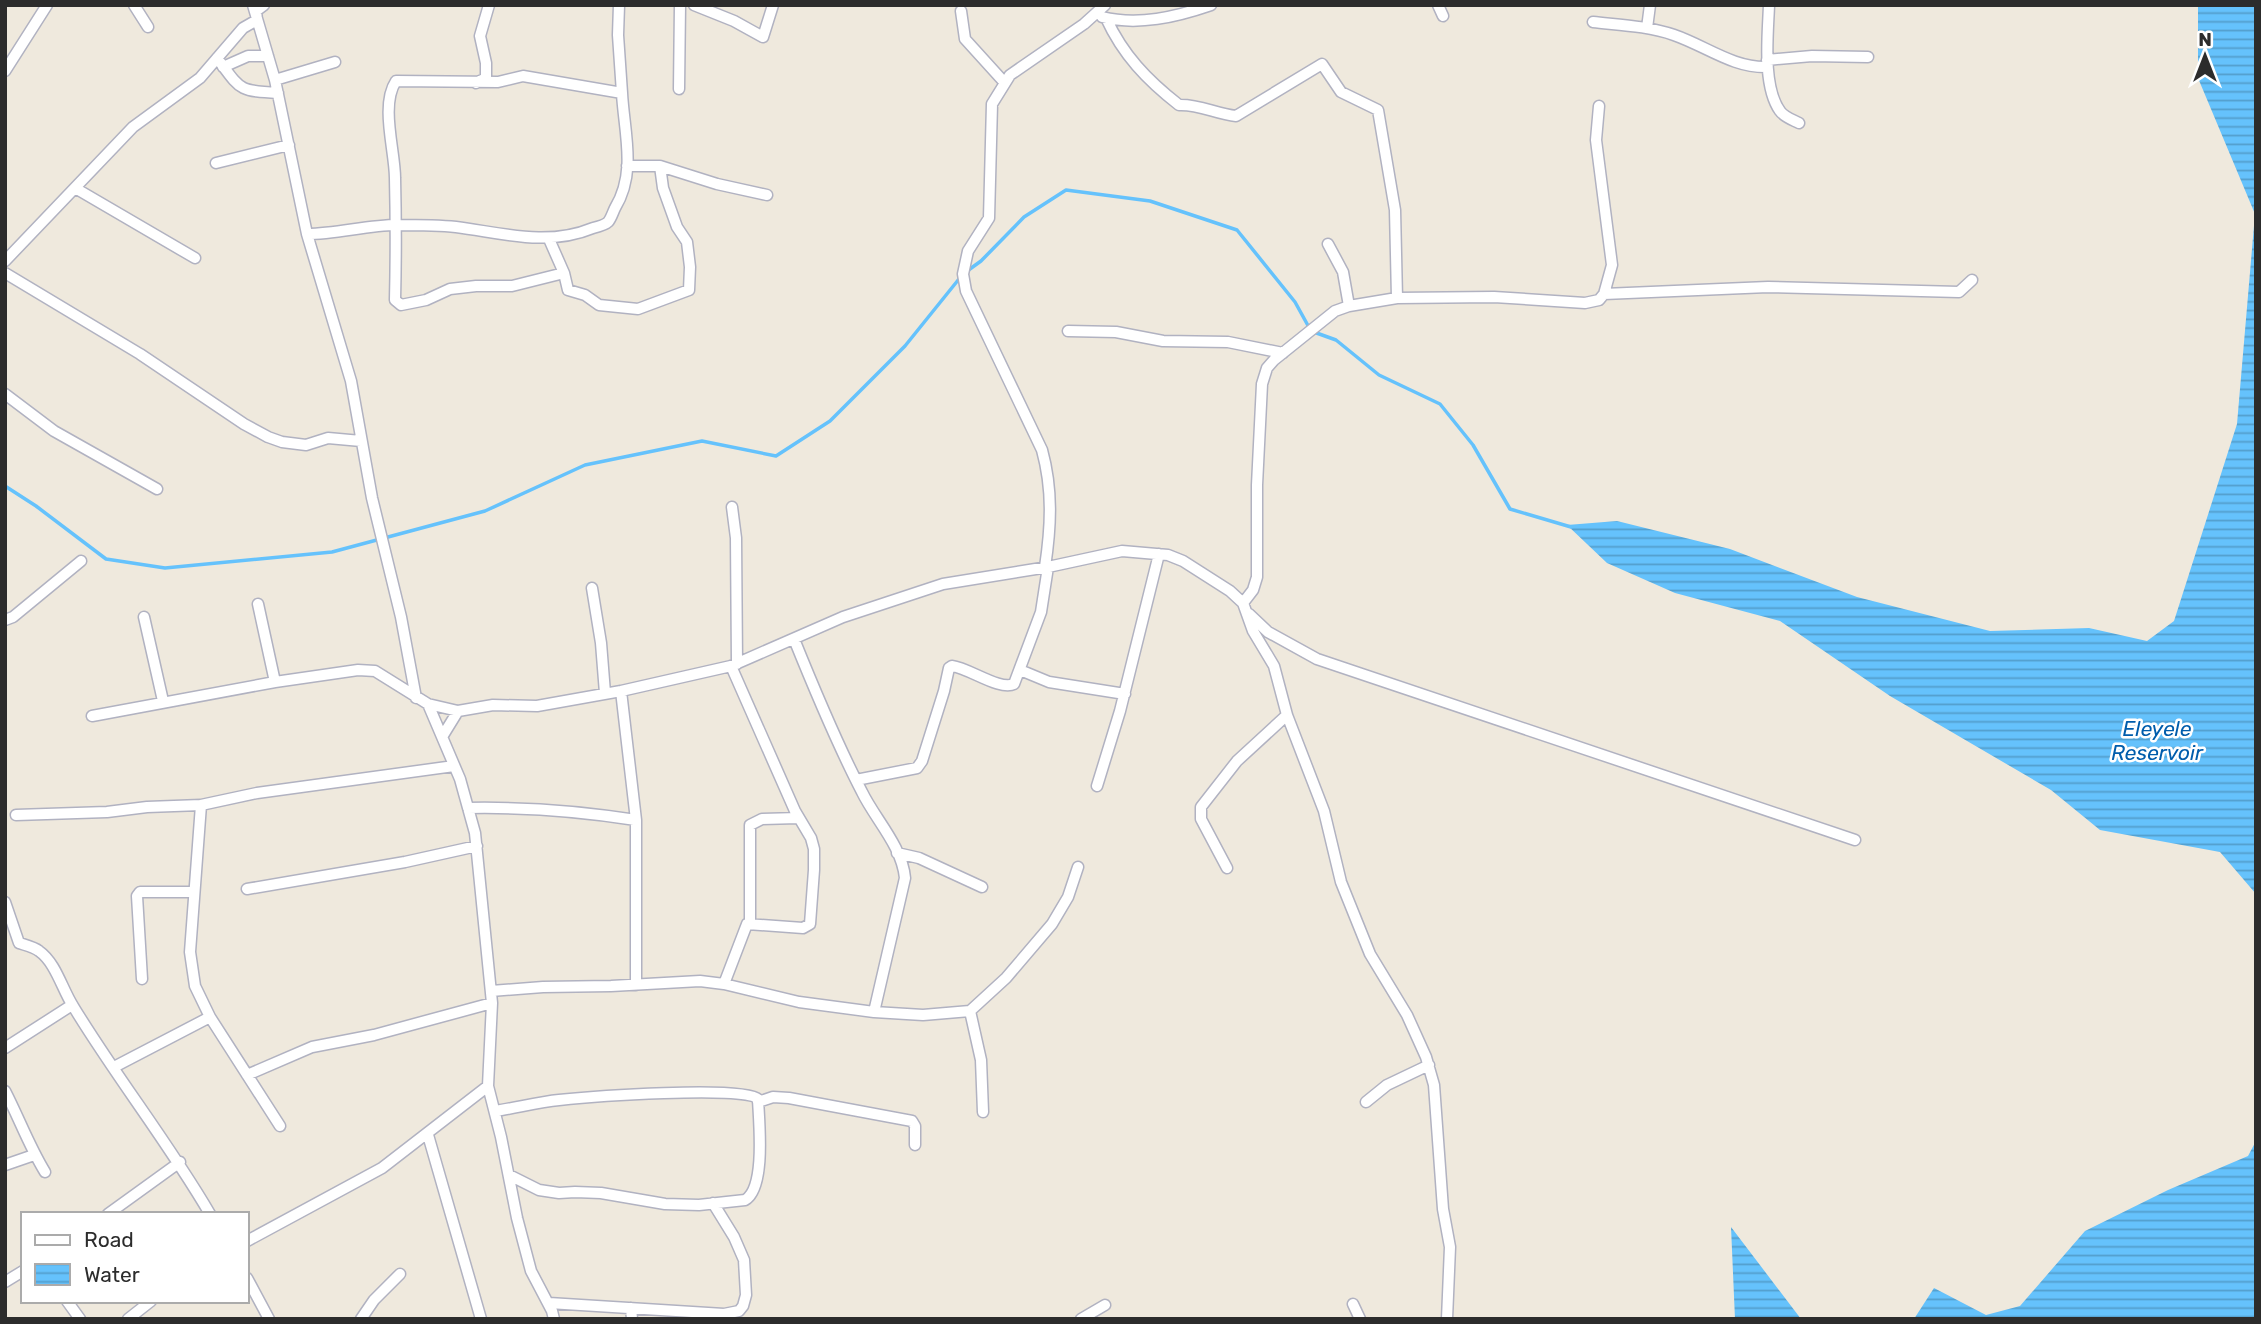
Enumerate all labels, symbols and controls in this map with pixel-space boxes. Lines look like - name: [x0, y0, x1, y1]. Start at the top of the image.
- north arrow: [2170, 21, 2240, 91]
- text: N: [2198, 28, 2212, 51]
- water label: Eleyele Reservoir: [2111, 716, 2204, 765]
- legend: [21, 1212, 248, 1303]
- text: Road: [84, 1227, 134, 1252]
- text: Water: [84, 1262, 140, 1287]

